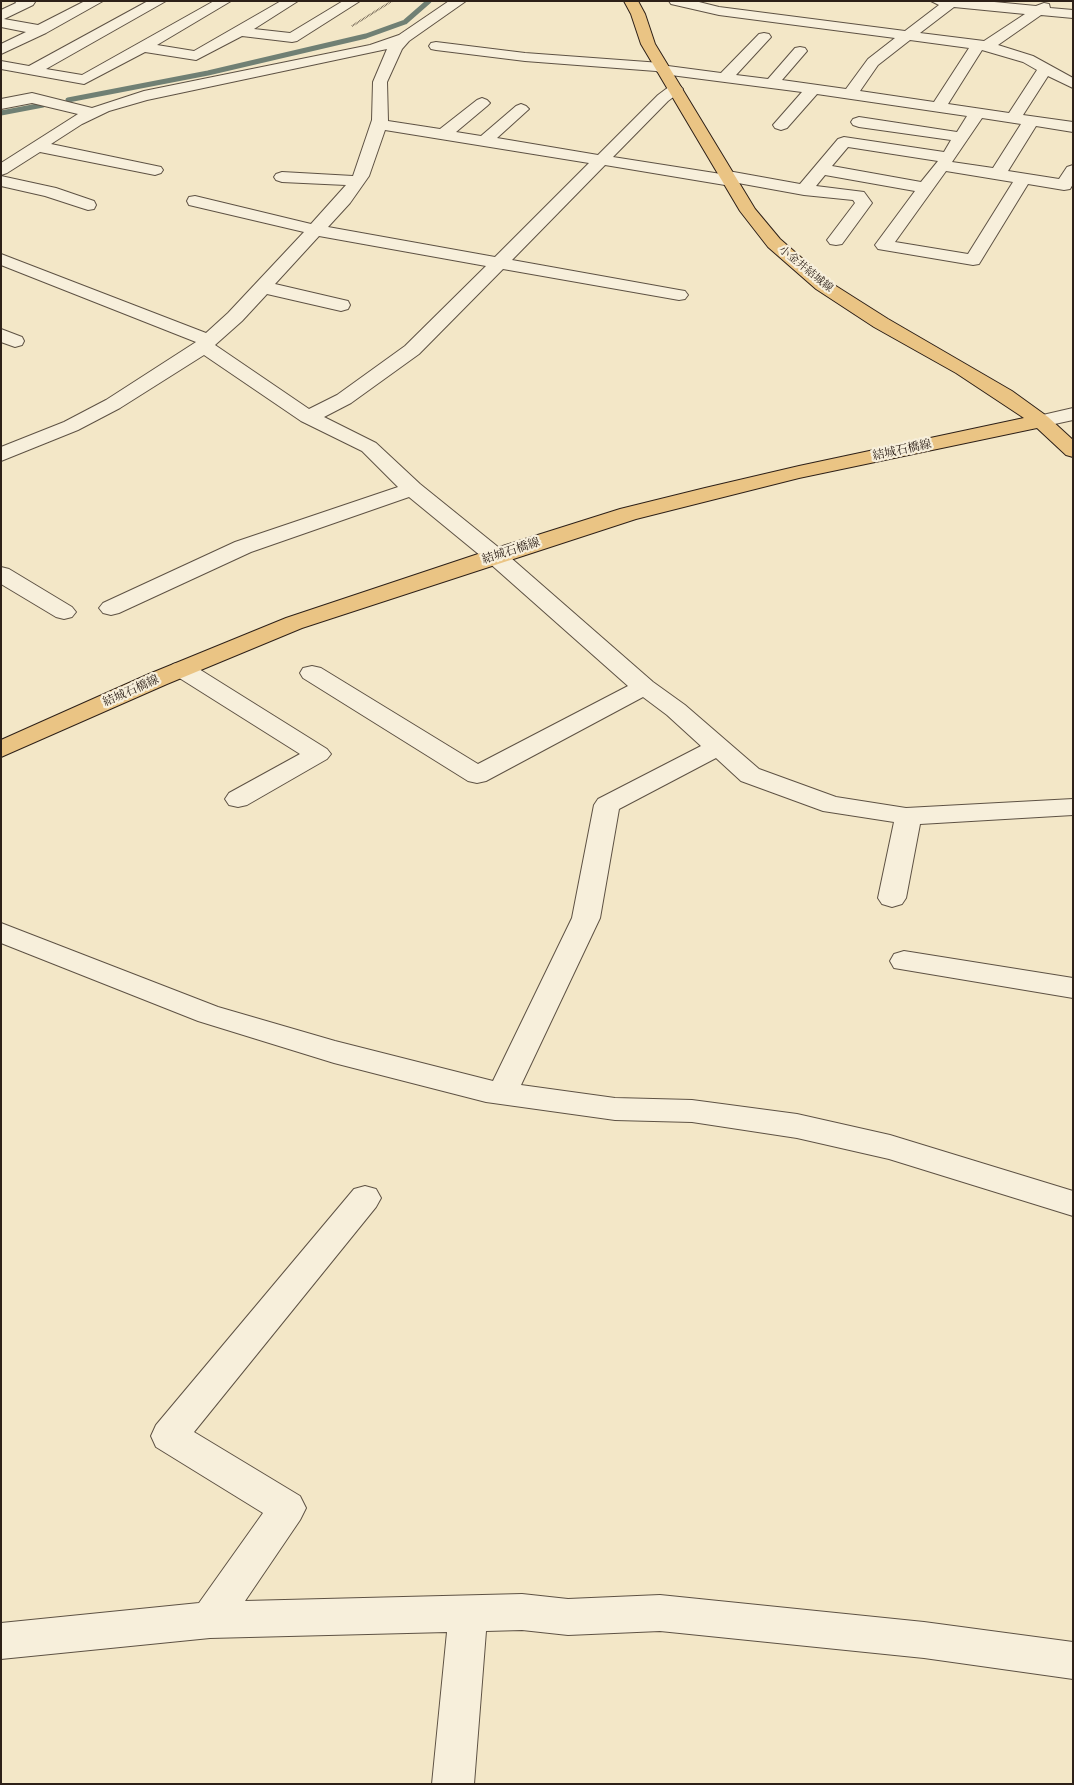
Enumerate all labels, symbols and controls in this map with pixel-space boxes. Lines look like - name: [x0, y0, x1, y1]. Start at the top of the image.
- street label: 小金井結城線: [776, 243, 836, 295]
- street label: 結城石橋線: [871, 437, 933, 463]
- street label: 結城石橋線: [480, 535, 542, 567]
- street label: 結城石橋線: [101, 672, 161, 710]

